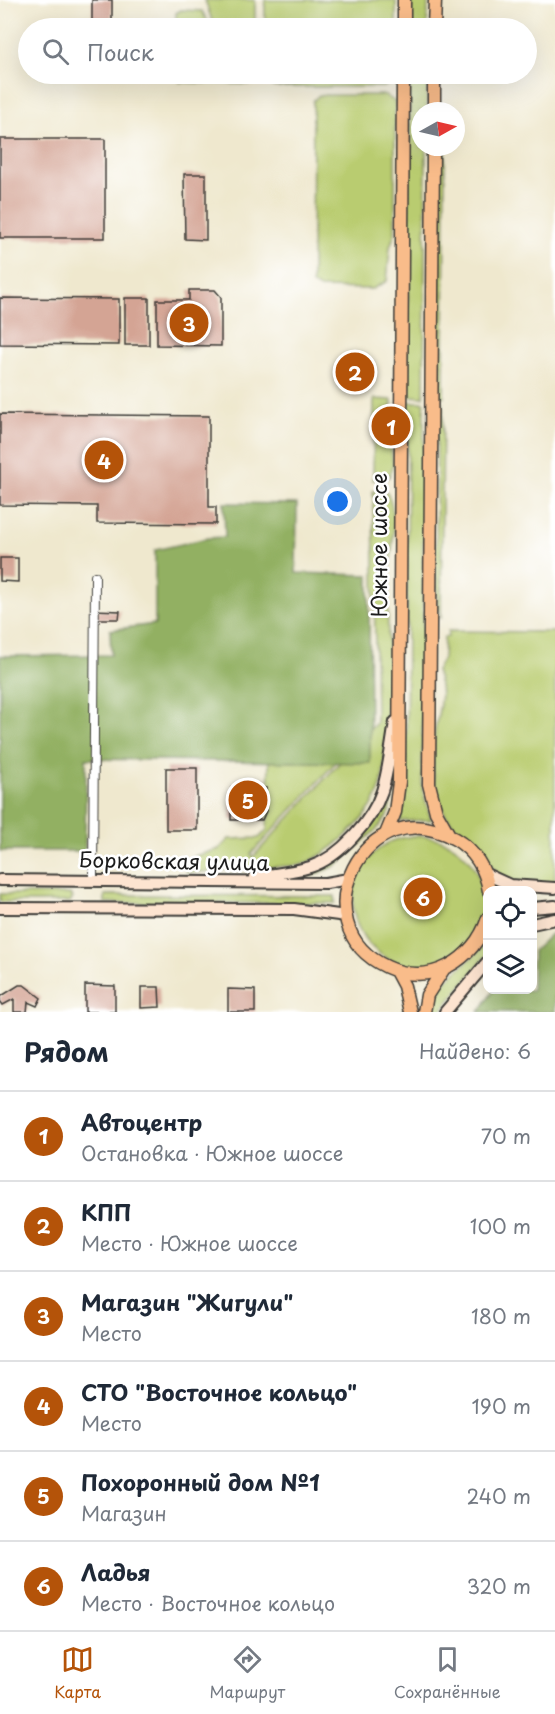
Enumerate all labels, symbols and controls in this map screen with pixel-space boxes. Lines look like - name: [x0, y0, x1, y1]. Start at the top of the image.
- search box: [18, 18, 537, 84]
- icon: search: [39, 35, 72, 68]
- text: Поиск: [87, 35, 154, 68]
- north arrow: [411, 102, 465, 156]
- pin: 3: [170, 300, 208, 346]
- pin: 2: [336, 350, 374, 394]
- pin: 1: [372, 404, 410, 448]
- pin: 4: [84, 438, 124, 482]
- street label: Южное шоссе: [362, 473, 394, 617]
- your location: [323, 487, 352, 516]
- pin: 5: [228, 778, 268, 822]
- street label: Борковская улица: [78, 842, 270, 878]
- pin: 6: [404, 874, 442, 920]
- map controls: [483, 886, 537, 994]
- button: locate: [483, 886, 537, 940]
- button: layers: [483, 940, 537, 994]
- text: Рядом: [24, 1032, 109, 1071]
- text: Найдено: 6: [419, 1036, 531, 1066]
- text: Автоцентр: [81, 1105, 202, 1138]
- text: 1: [39, 1121, 48, 1151]
- text: 70 m: [481, 1121, 531, 1151]
- text: Остановка · Южное шоссе: [81, 1138, 343, 1168]
- text: КПП: [81, 1195, 132, 1228]
- text: 2: [36, 1211, 51, 1241]
- text: 100 m: [470, 1211, 531, 1241]
- text: Место · Южное шоссе: [81, 1228, 298, 1258]
- text: Магазин "Жигули": [81, 1285, 293, 1318]
- text: 3: [37, 1301, 50, 1331]
- text: 180 m: [471, 1301, 531, 1331]
- text: Место: [81, 1318, 142, 1348]
- text: СТО "Восточное кольцо": [81, 1375, 357, 1408]
- text: 4: [37, 1391, 50, 1421]
- text: 190 m: [472, 1391, 531, 1421]
- text: Место: [81, 1408, 142, 1438]
- text: Похоронный дом №1: [81, 1465, 320, 1498]
- text: 5: [37, 1481, 50, 1511]
- text: 240 m: [466, 1481, 531, 1511]
- text: Магазин: [81, 1498, 167, 1528]
- text: Ладья: [81, 1555, 151, 1588]
- text: 6: [36, 1571, 51, 1601]
- text: 320 m: [467, 1571, 531, 1601]
- text: Место · Восточное кольцо: [81, 1588, 335, 1618]
- tab: Карта: [54, 1643, 101, 1703]
- tab: Маршрут: [210, 1643, 285, 1703]
- tab: Сохранённые: [394, 1643, 501, 1703]

